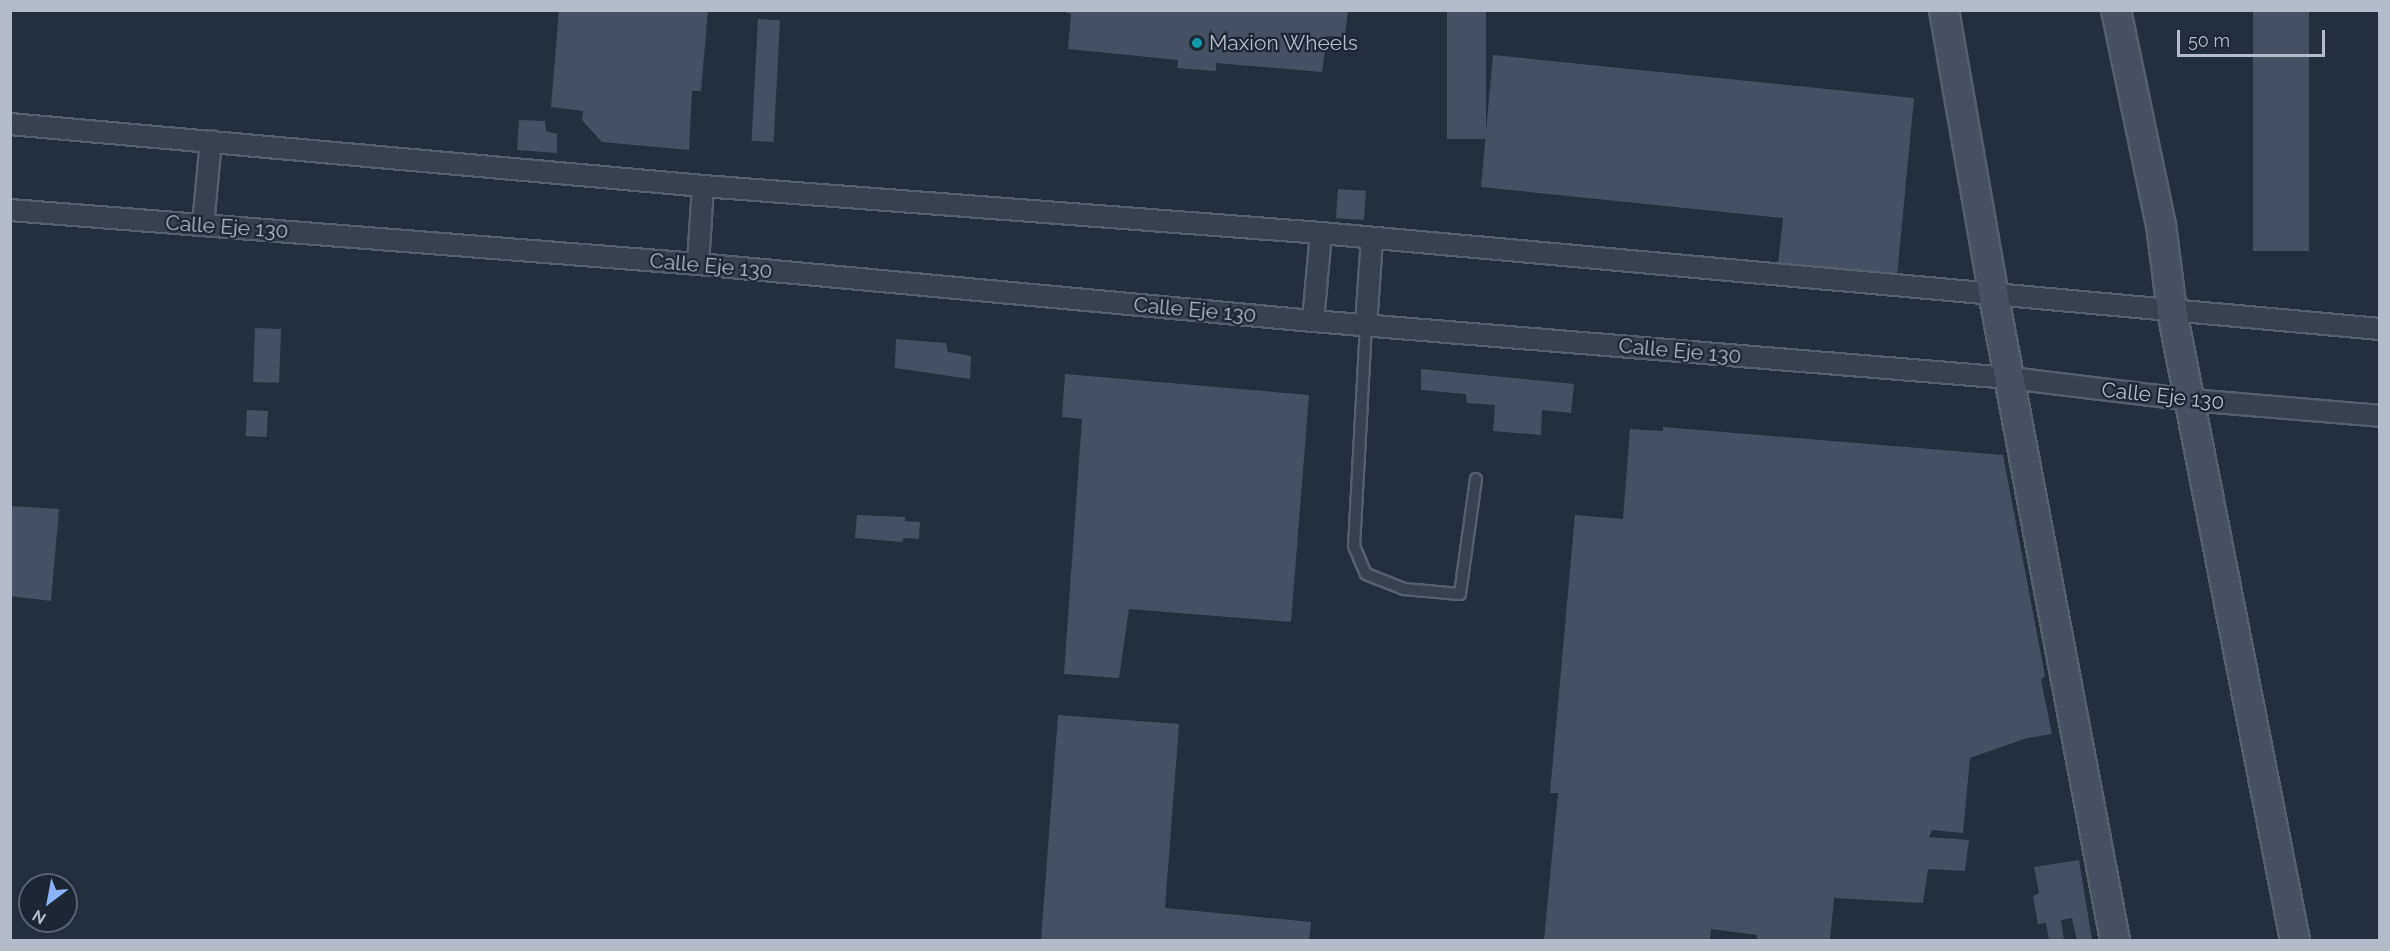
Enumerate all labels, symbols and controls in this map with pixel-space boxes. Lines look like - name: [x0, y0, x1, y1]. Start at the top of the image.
- scale bar: [2180, 18, 2328, 56]
- place label: Maxion Wheels: [1209, 30, 1359, 56]
- text: 50 m: [2188, 30, 2230, 51]
- marker: Maxion Wheels: [1190, 36, 1204, 50]
- street label: Calle Eje 130: [165, 210, 289, 244]
- street label: Calle Eje 130: [649, 248, 773, 284]
- street label: Calle Eje 130: [1133, 292, 1257, 328]
- street label: Calle Eje 130: [1618, 333, 1742, 369]
- street label: Calle Eje 130: [2100, 377, 2226, 415]
- north arrow: [18, 873, 78, 933]
- text: N: [29, 906, 49, 928]

